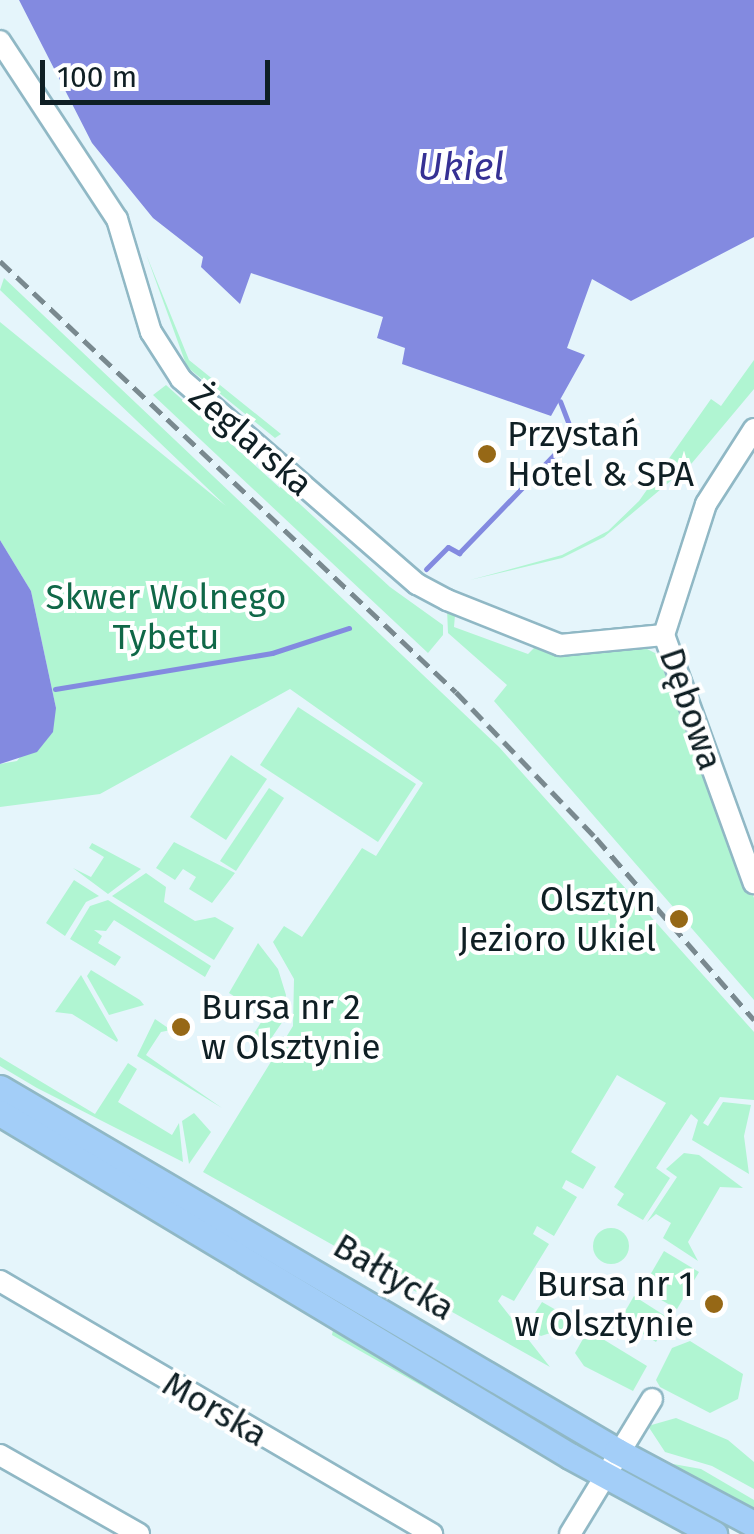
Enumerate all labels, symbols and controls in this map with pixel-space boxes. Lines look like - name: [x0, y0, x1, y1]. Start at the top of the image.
- scale bar: [45, 40, 275, 102]
- text: 100 m: [57, 59, 137, 95]
- water label: Ukiel: [418, 145, 504, 191]
- street label: Żeglarska: [181, 375, 321, 505]
- place label: Przystań Hotel & SPA: [507, 413, 694, 495]
- marker: Przystań Hotel & SPA: [476, 443, 498, 465]
- park label: Skwer Wolnego Tybetu: [46, 576, 286, 658]
- street label: Dębowa: [651, 642, 731, 776]
- place label: Olsztyn Jezioro Ukiel: [458, 878, 656, 960]
- marker: Olsztyn Jezioro Ukiel: [666, 906, 692, 932]
- place label: Bursa nr 2 w Olsztynie: [201, 986, 381, 1068]
- marker: Bursa nr 2 w Olsztynie: [170, 1016, 192, 1038]
- street label: Bałtycka: [326, 1225, 462, 1329]
- place label: Bursa nr 1 w Olsztynie: [514, 1263, 694, 1345]
- marker: Bursa nr 1 w Olsztynie: [703, 1293, 725, 1315]
- street label: Morska: [155, 1362, 275, 1456]

